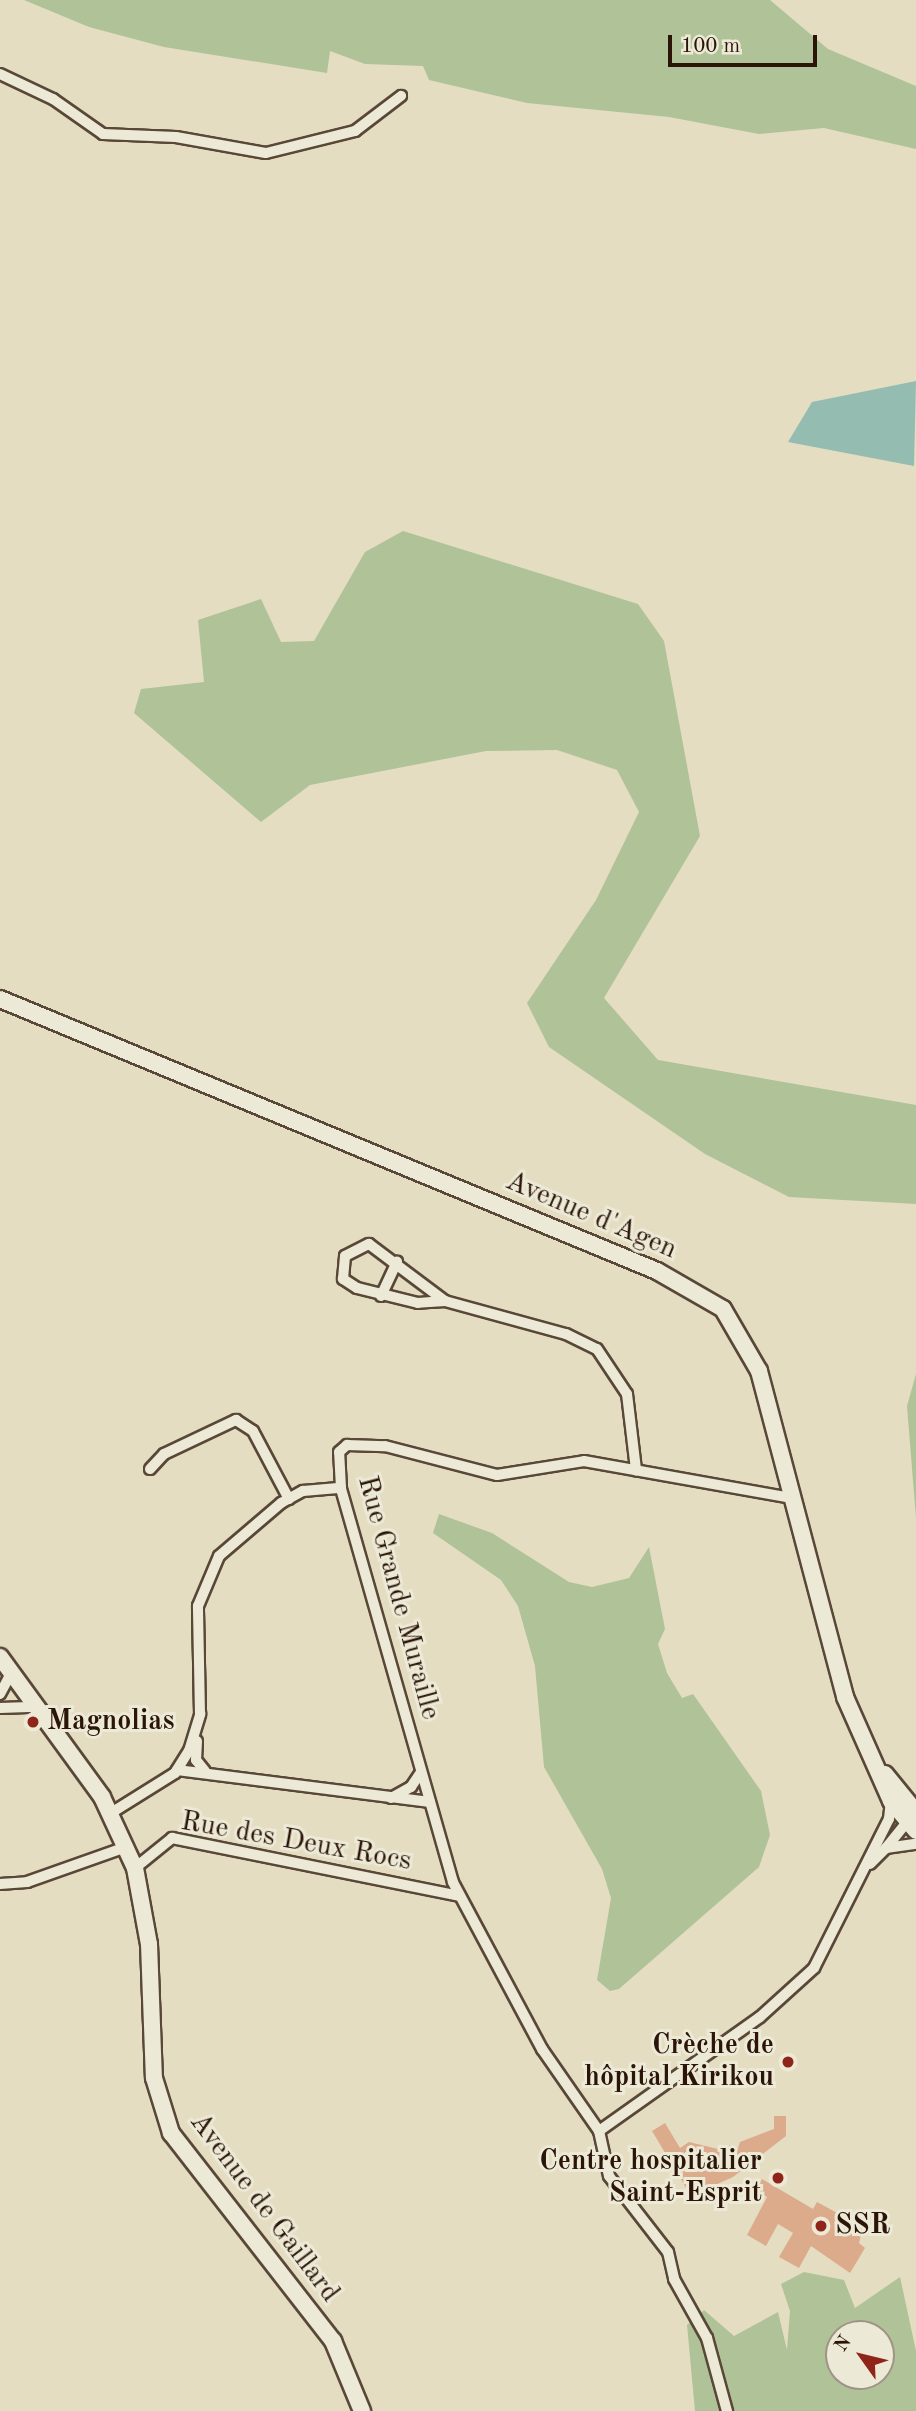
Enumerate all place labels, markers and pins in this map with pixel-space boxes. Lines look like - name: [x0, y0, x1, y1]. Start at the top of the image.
- place label: Magnolias: [47, 1705, 175, 1739]
- marker: Magnolias: [25, 1714, 41, 1730]
- place label: Crèche de hôpital Kirikou: [584, 2029, 774, 2095]
- marker: Crèche de hôpital Kirikou: [780, 2054, 796, 2070]
- place label: Centre hospitalier Saint-Esprit: [539, 2145, 762, 2211]
- marker: Centre hospitalier Saint-Esprit: [768, 2168, 788, 2188]
- place label: SSR: [835, 2209, 890, 2243]
- marker: SSR: [813, 2218, 829, 2234]

